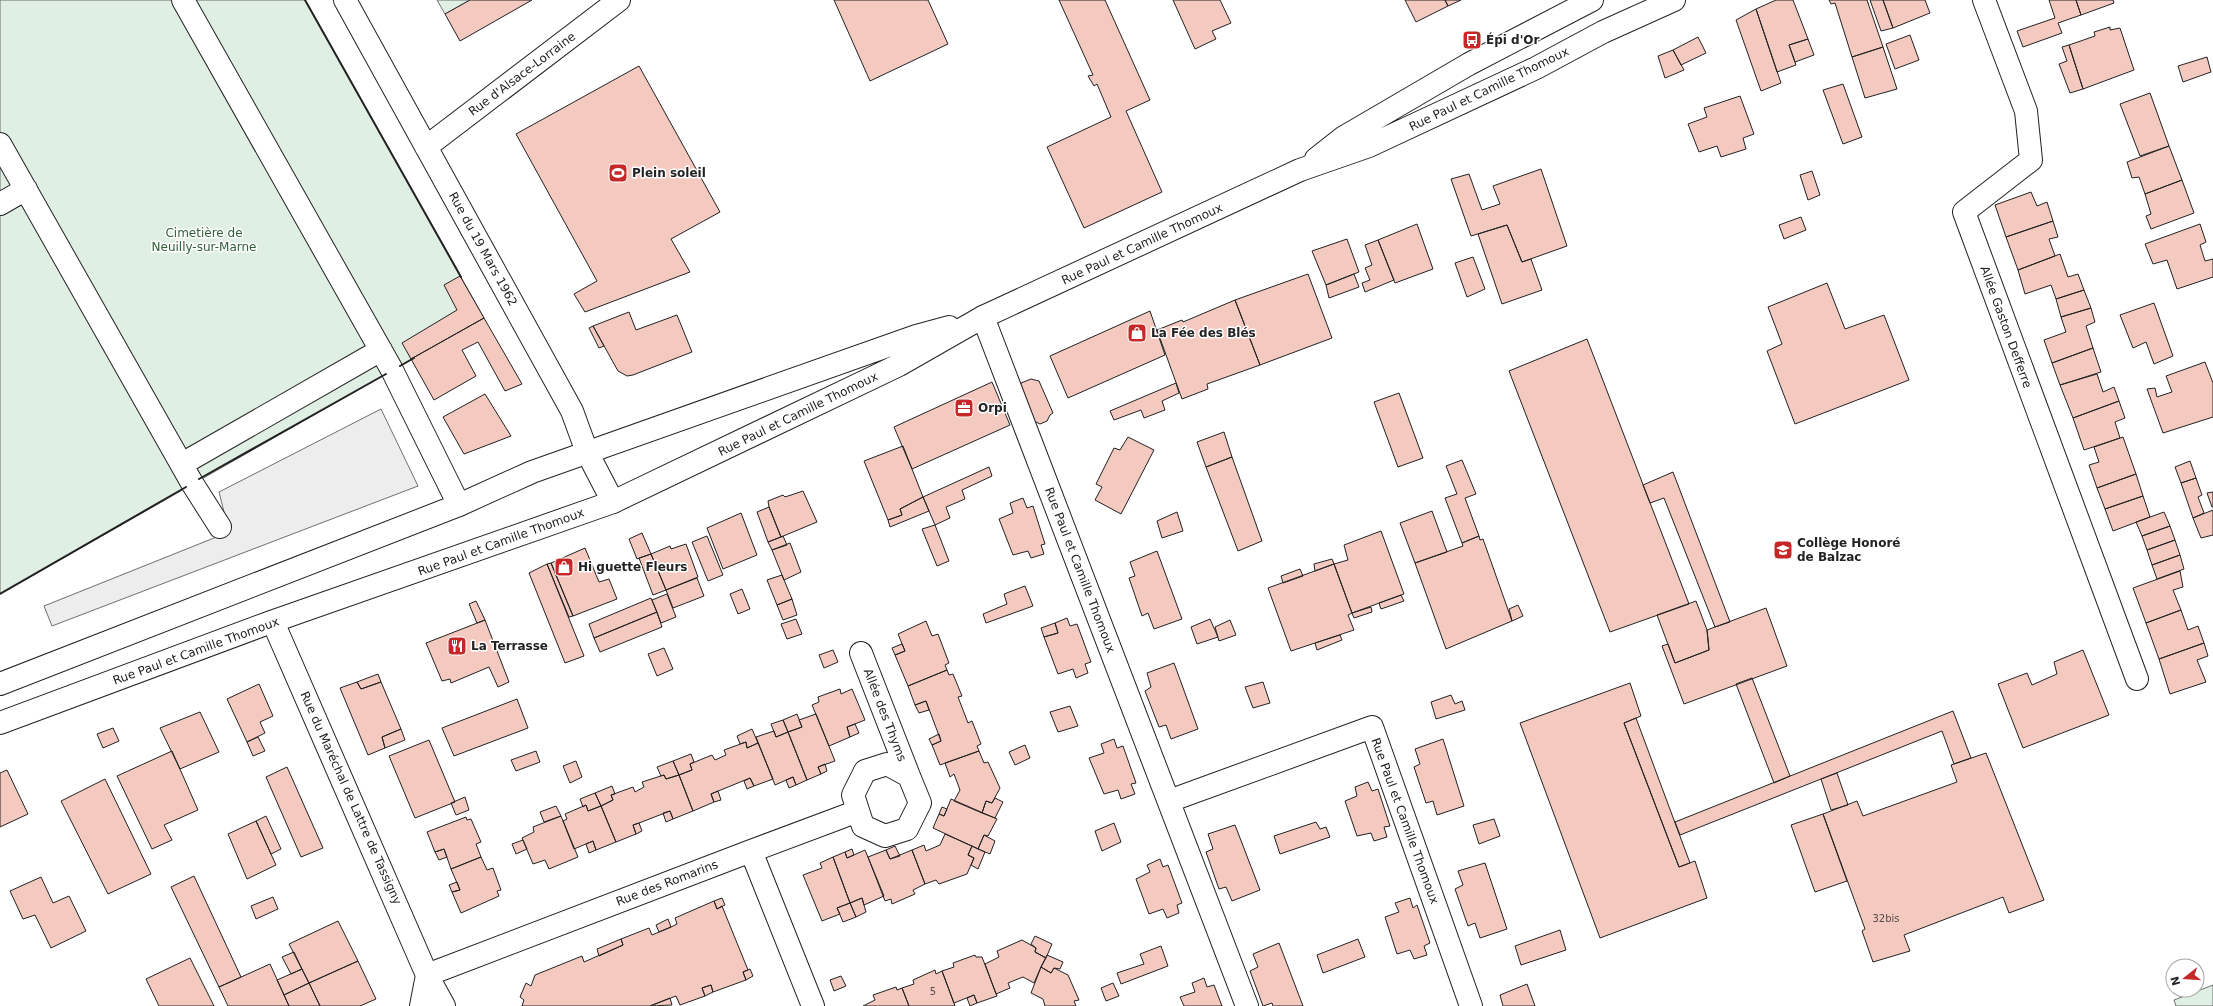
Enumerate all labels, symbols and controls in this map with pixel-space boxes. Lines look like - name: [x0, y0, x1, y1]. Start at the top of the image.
- street label: Rue d'Alsace-Lorraine: [466, 29, 578, 119]
- bus stop icon: Épi d'Or: [1461, 29, 1483, 51]
- place label: Épi d'Or: [1486, 32, 1540, 47]
- street label: Rue Paul et Camille Thomoux: [1407, 44, 1571, 134]
- sports icon: Plein soleil: [607, 162, 629, 184]
- place label: Plein soleil: [632, 166, 706, 180]
- street label: Rue du 19 Mars 1962: [446, 190, 520, 308]
- street label: Rue Paul et Camille Thomoux: [1059, 200, 1225, 288]
- park label: Cimetière de Neuilly-sur-Marne: [152, 226, 256, 254]
- street label: Allée Gaston Defferre: [1977, 264, 2035, 390]
- shop icon: La Fée des Blés: [1126, 322, 1148, 344]
- place label: La Fée des Blés: [1151, 326, 1256, 340]
- street label: Rue Paul et Camille Thomoux: [716, 369, 880, 459]
- office icon: Orpi: [953, 397, 975, 419]
- place label: Orpi: [978, 401, 1007, 415]
- street label: Rue Paul et Camille Thomoux: [1042, 485, 1118, 655]
- street label: Rue Paul et Camille Thomoux: [416, 505, 586, 579]
- place label: Collège Honoré de Balzac: [1797, 536, 1900, 564]
- school or university icon: Collège Honoré de Balzac: [1772, 539, 1794, 561]
- shop icon: Hi guette Fleurs: [553, 556, 575, 578]
- place label: Hi guette Fleurs: [578, 560, 687, 574]
- street label: Rue Paul et Camille Thomoux: [111, 614, 281, 688]
- restaurant icon: La Terrasse: [446, 635, 468, 657]
- place label: La Terrasse: [471, 639, 548, 653]
- street label: Allée des Thyms: [861, 667, 909, 763]
- street label: Rue du Maréchal de Lattre de Tassigny: [297, 689, 405, 907]
- street label: Rue Paul et Camille Thomoux: [1368, 736, 1442, 906]
- street label: Rue des Romarins: [614, 857, 720, 909]
- house number: 32bis: [1872, 913, 1900, 924]
- north arrow: [2165, 958, 2205, 998]
- text: N: [2168, 974, 2183, 987]
- house number: 5: [930, 986, 936, 997]

